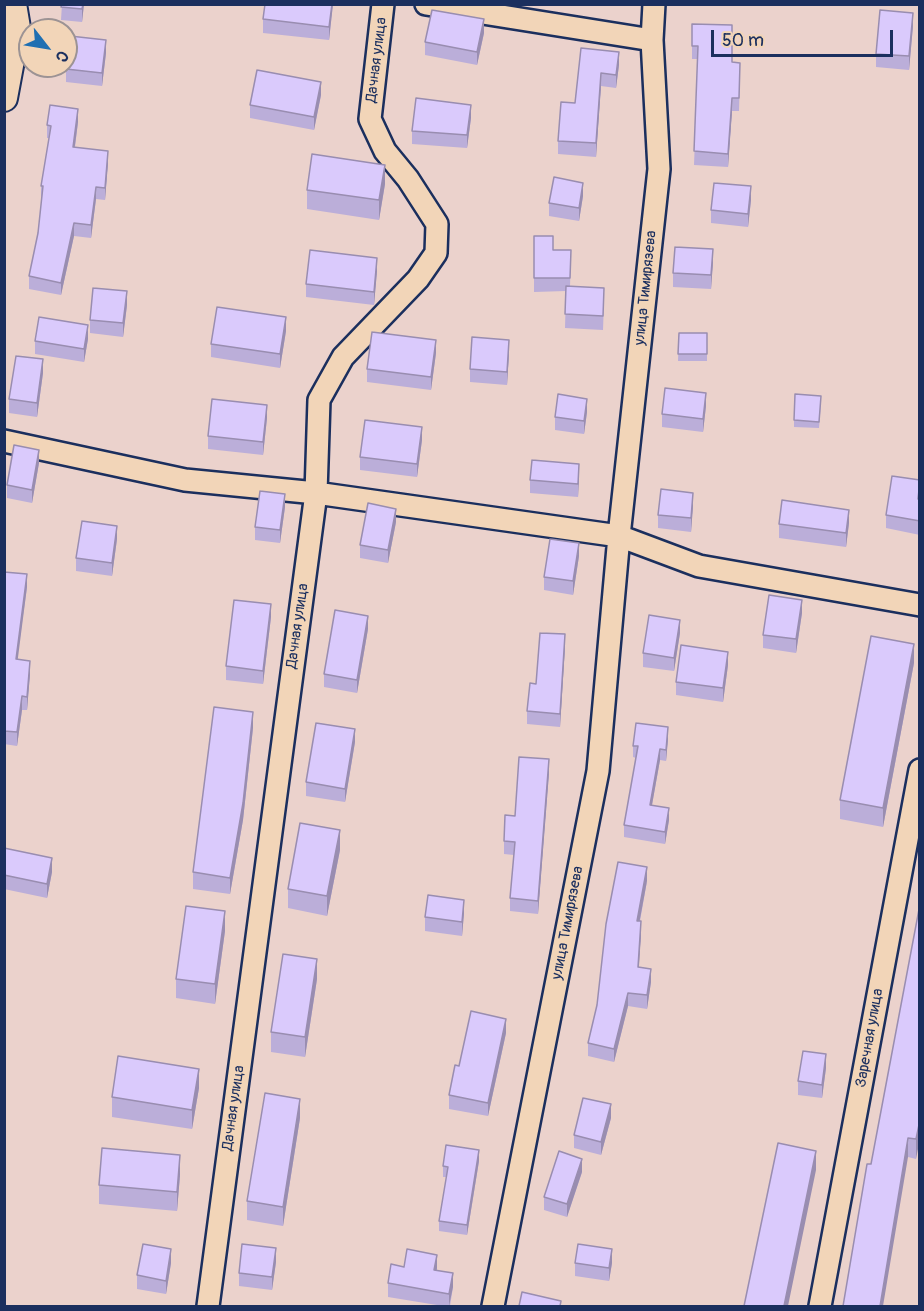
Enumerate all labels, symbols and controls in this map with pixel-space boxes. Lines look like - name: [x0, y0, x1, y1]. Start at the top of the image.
- street label: Дачная улица: [363, 16, 391, 104]
- north arrow: [18, 18, 78, 78]
- scale bar: [714, 18, 896, 56]
- text: 50 m: [722, 29, 764, 52]
- text: С: [51, 47, 73, 66]
- street label: улица Тимирязева: [631, 230, 661, 346]
- street label: Дачная улица: [283, 582, 313, 670]
- street label: улица Тимирязева: [548, 865, 588, 981]
- street label: Заречная улица: [852, 987, 888, 1089]
- street label: Дачная улица: [219, 1064, 249, 1152]

